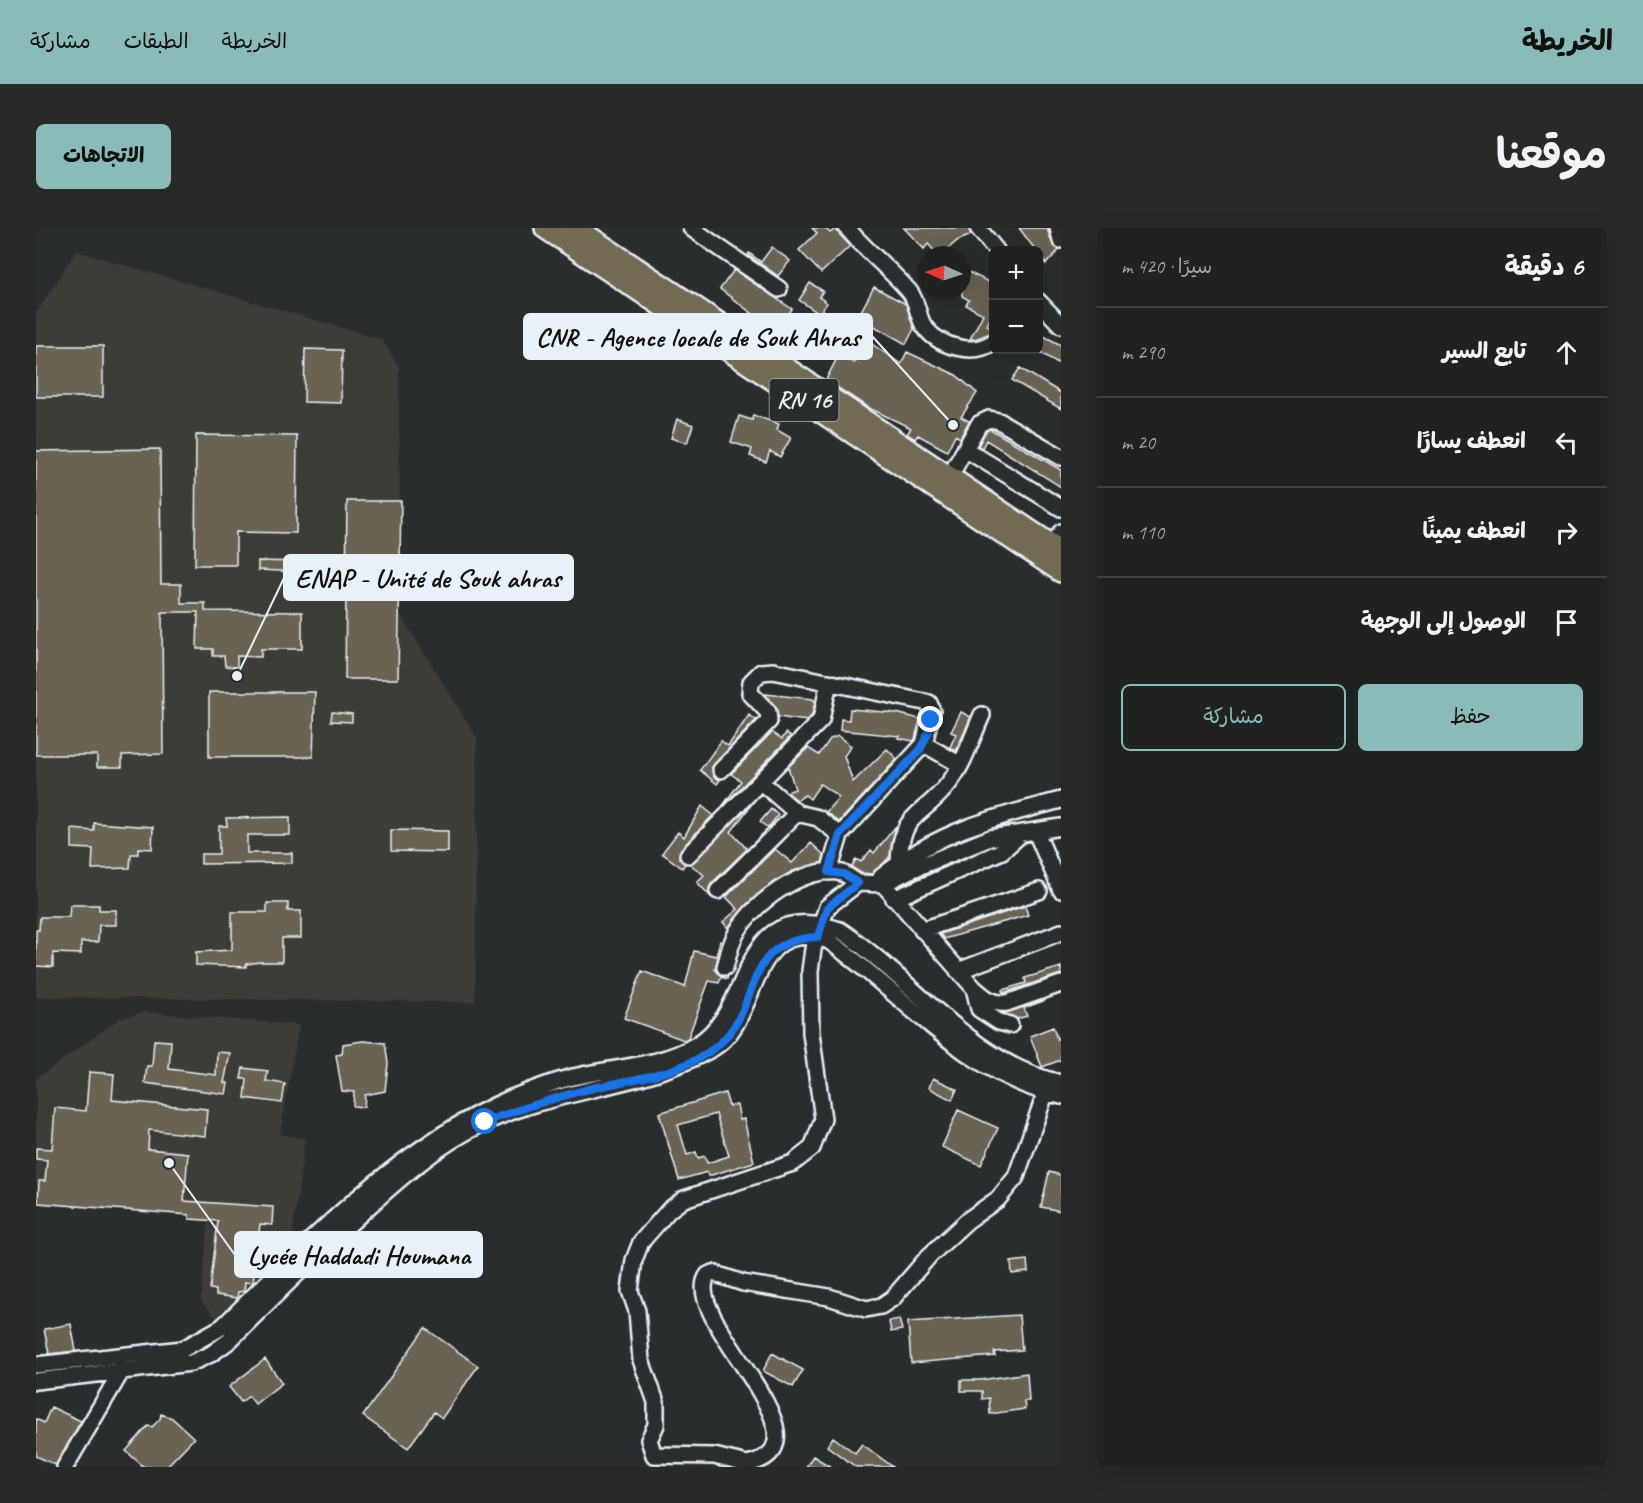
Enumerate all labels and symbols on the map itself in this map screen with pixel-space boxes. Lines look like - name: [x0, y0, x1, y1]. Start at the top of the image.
- north arrow: [917, 246, 971, 300]
- callout: CNR - Agence locale de Souk Ahras: [524, 314, 872, 359]
- text: CNR - Agence locale de Souk Ahras: [536, 320, 863, 354]
- road number: RN 16: [770, 379, 838, 421]
- callout: ENAP - Unité de Souk ahras: [284, 555, 573, 600]
- text: ENAP - Unité de Souk ahras: [295, 561, 563, 595]
- route end: [917, 706, 943, 732]
- route start: [471, 1108, 497, 1134]
- callout: Lycée Haddadi Houmana: [235, 1232, 482, 1277]
- text: Lycée Haddadi Houmana: [248, 1238, 472, 1272]

